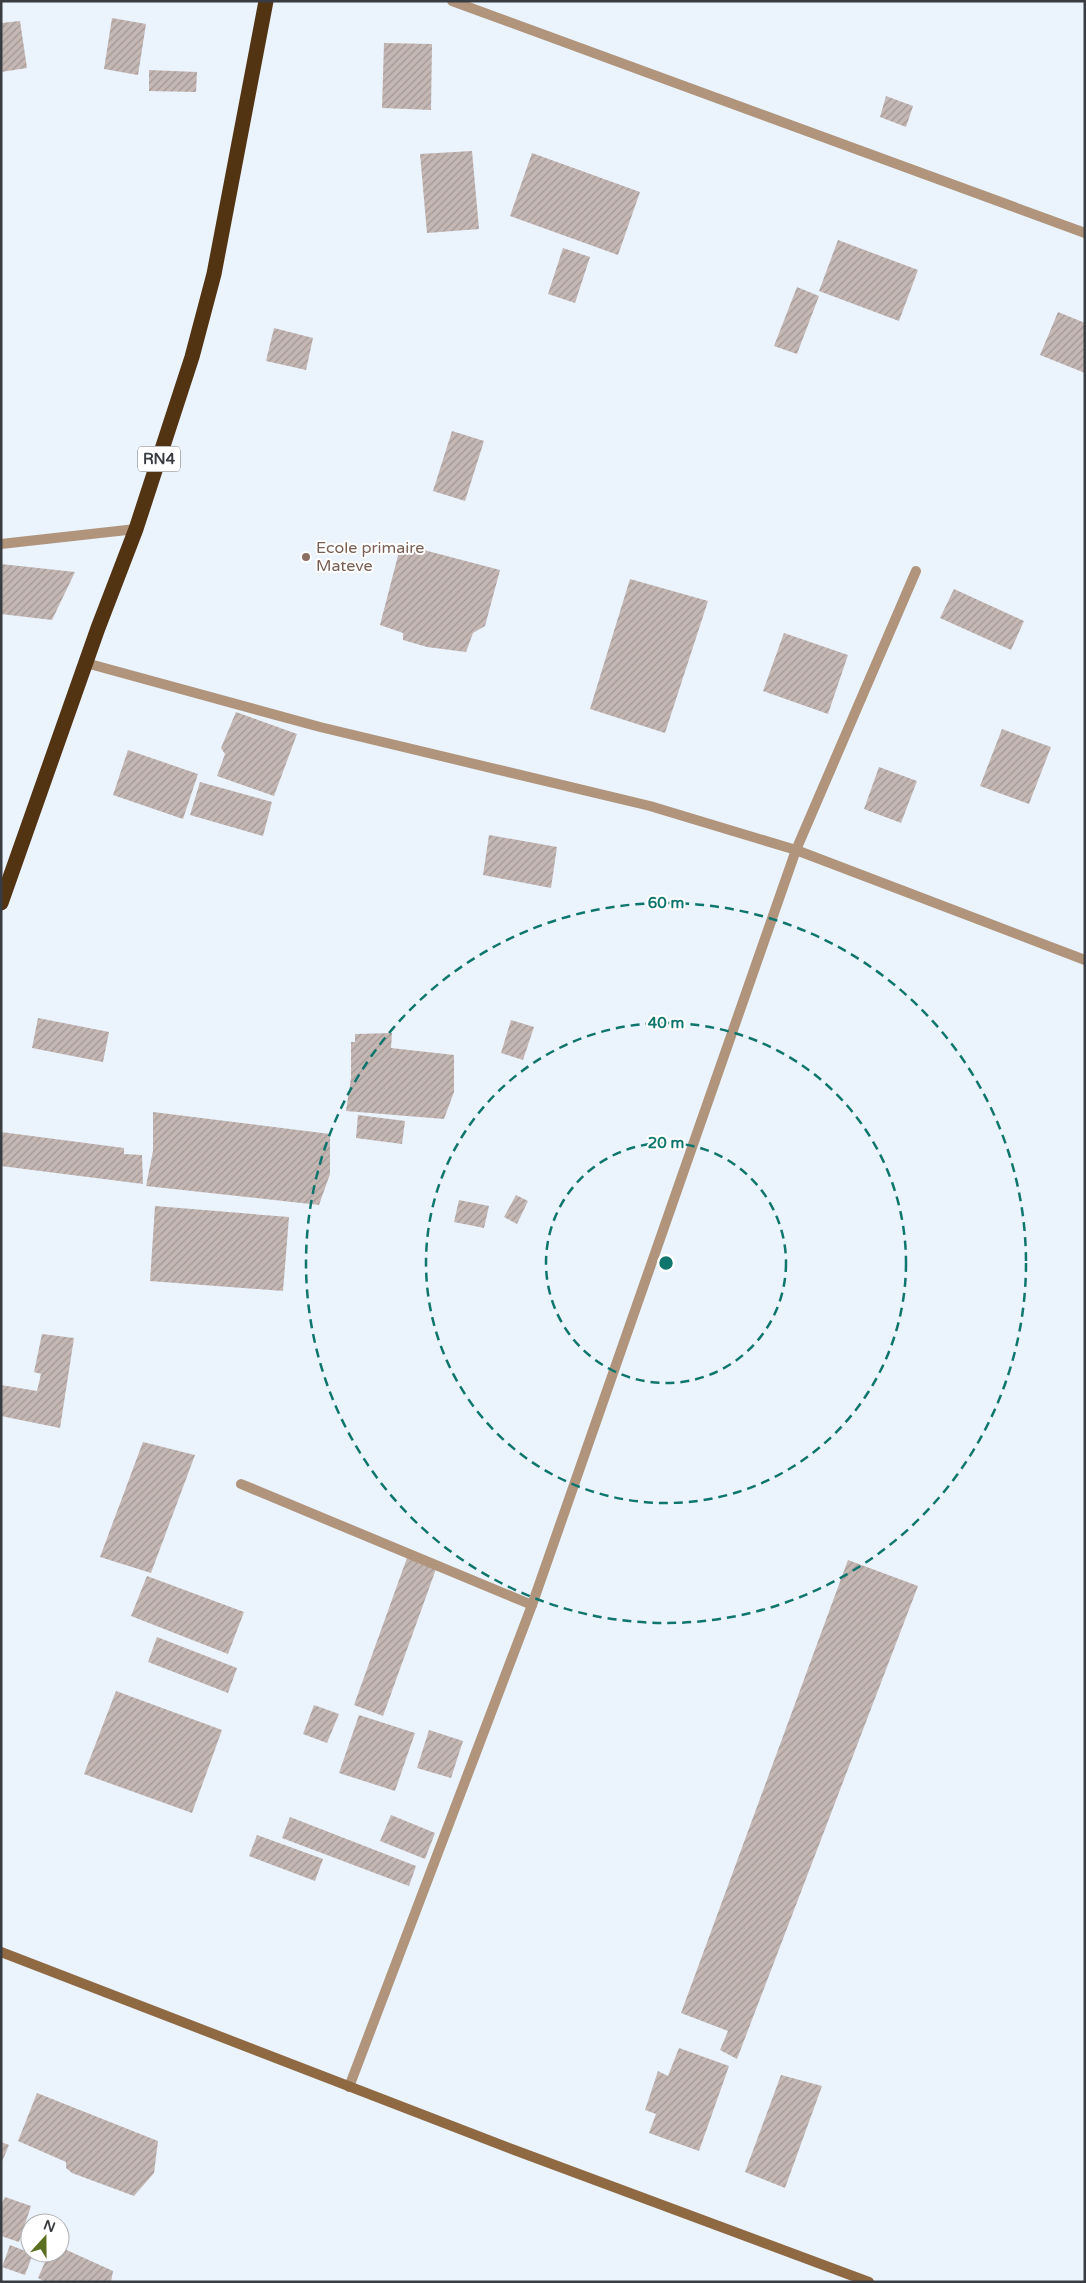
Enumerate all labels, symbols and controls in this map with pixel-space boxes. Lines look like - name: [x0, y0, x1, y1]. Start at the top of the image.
- road number: RN4: [138, 446, 180, 472]
- place label: Ecole primaire Mateve: [316, 538, 424, 576]
- marker: Ecole primaire Mateve: [300, 551, 312, 563]
- text: 60 m: [648, 894, 684, 912]
- text: 40 m: [648, 1014, 684, 1032]
- text: 20 m: [648, 1134, 684, 1152]
- centre of rings: [657, 1254, 675, 1272]
- north arrow: [20, 2213, 70, 2263]
- text: N: [41, 2216, 58, 2236]

